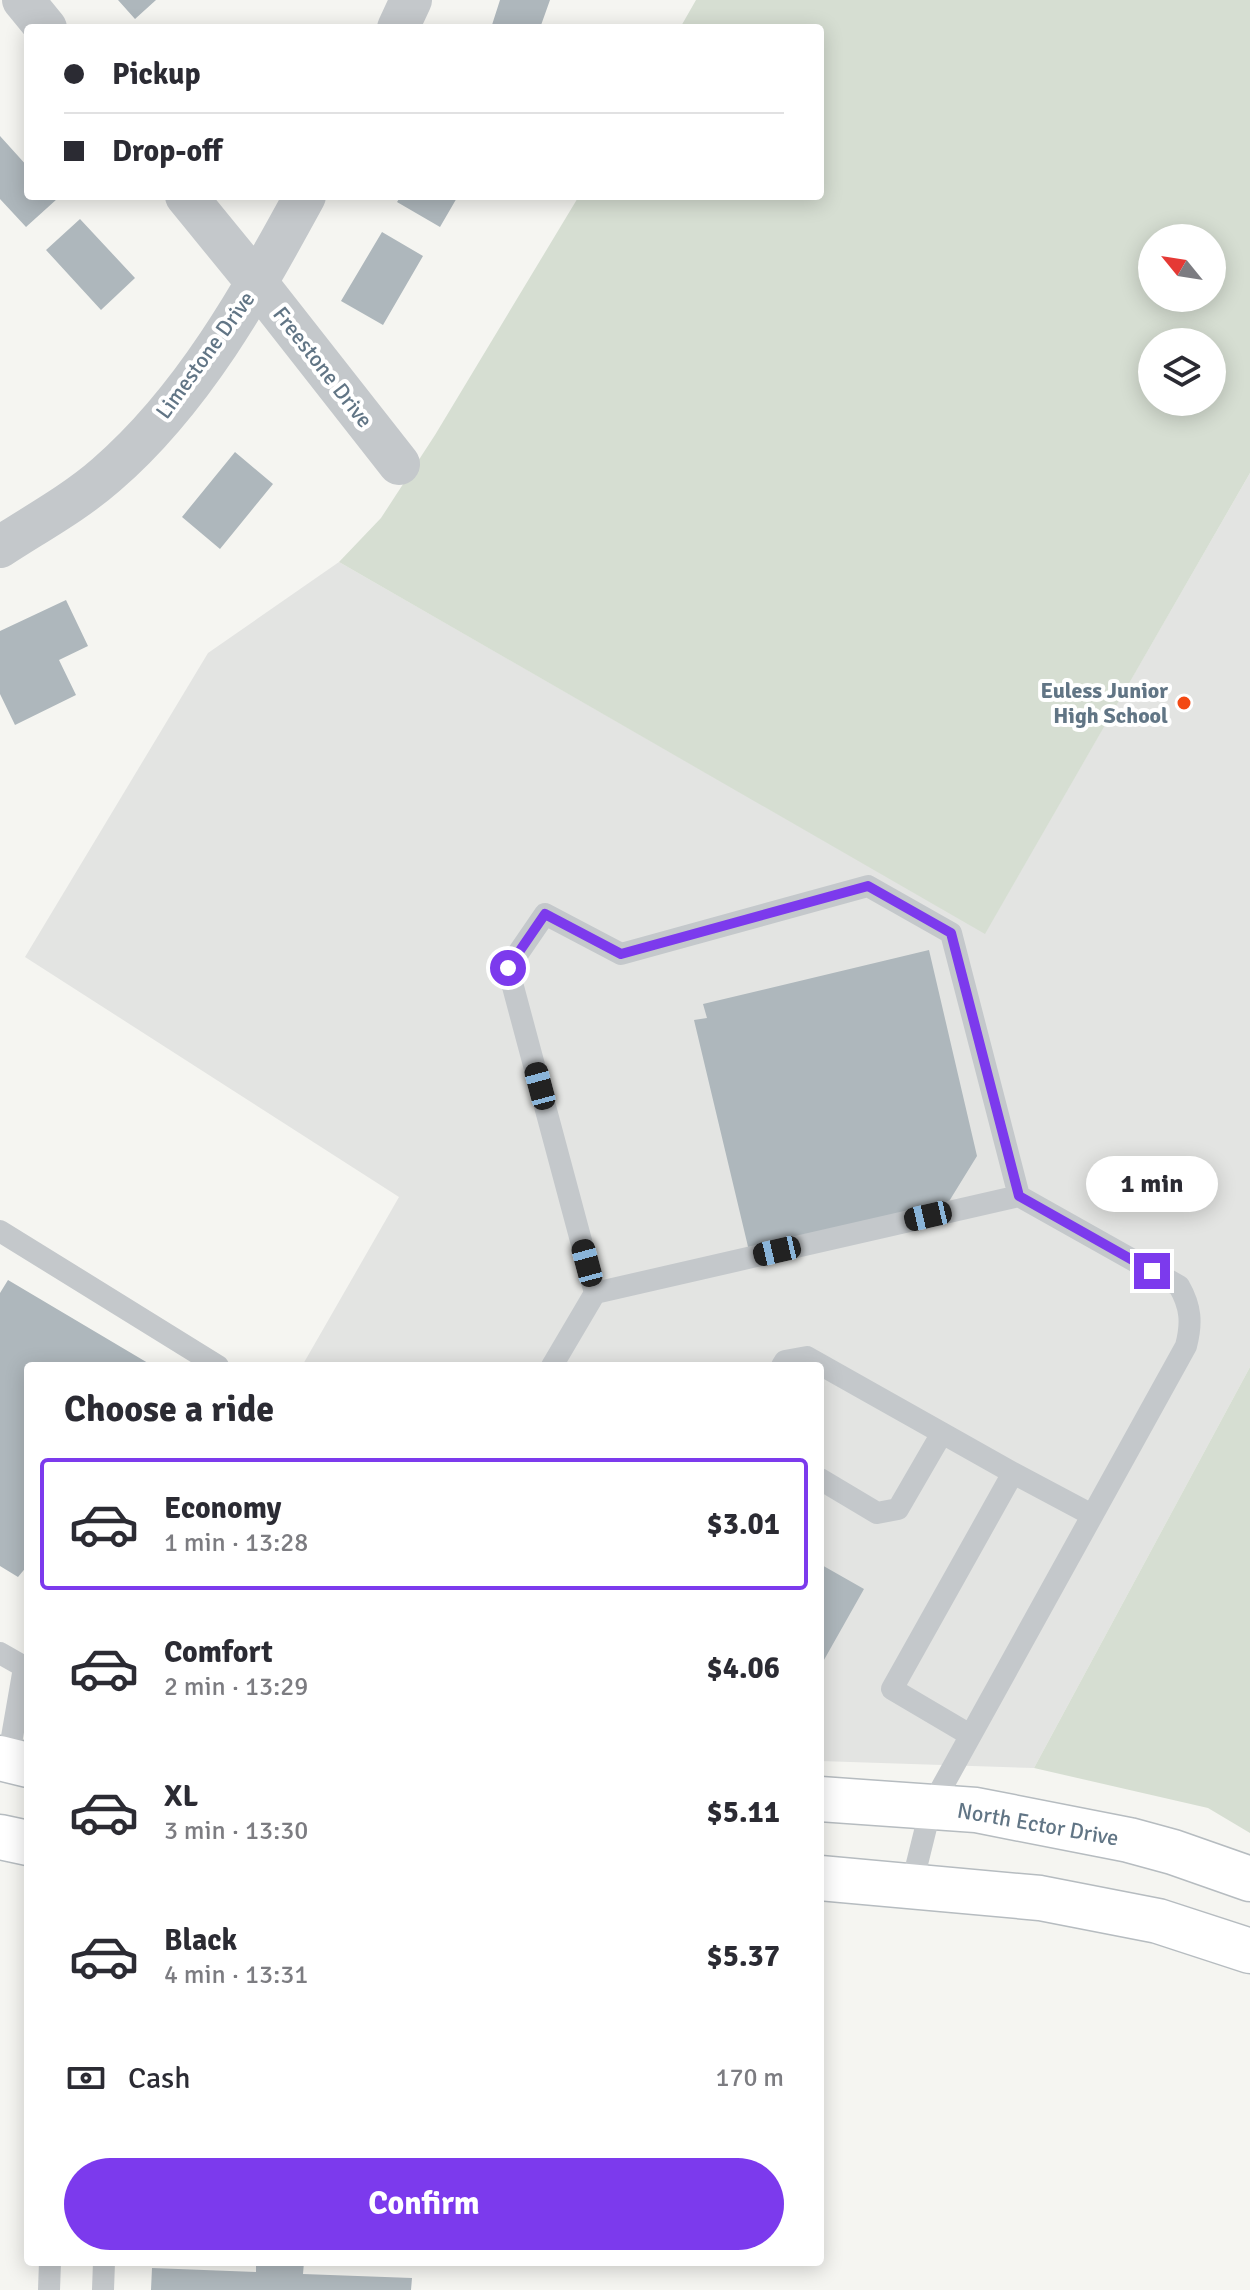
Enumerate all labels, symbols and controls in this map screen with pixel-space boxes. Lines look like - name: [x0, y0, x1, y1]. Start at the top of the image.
- text: Pickup: [112, 56, 201, 93]
- text: Drop-off: [112, 133, 222, 170]
- north arrow: [1138, 224, 1226, 312]
- map controls: [1138, 224, 1226, 416]
- street label: Limestone Drive: [150, 286, 260, 424]
- street label: Freestone Drive: [267, 301, 379, 433]
- button: layers: [1138, 328, 1226, 416]
- place label: Euless Junior High School: [1040, 677, 1168, 729]
- marker: Euless Junior High School: [1175, 694, 1193, 712]
- route start: [490, 950, 526, 986]
- car: [522, 1060, 558, 1112]
- callout: 1 min: [1086, 1155, 1218, 1211]
- text: 1 min: [1121, 1168, 1183, 1200]
- car: [902, 1199, 954, 1233]
- car: [751, 1234, 803, 1268]
- car: [569, 1237, 605, 1289]
- route end: [1134, 1253, 1170, 1289]
- text: Choose a ride: [64, 1387, 274, 1432]
- icon: car: [68, 1488, 140, 1560]
- text: Economy: [164, 1490, 281, 1527]
- text: $3.01: [707, 1506, 780, 1543]
- text: 1 min · 13:28: [164, 1527, 308, 1559]
- icon: car: [68, 1632, 140, 1704]
- text: Comfort: [164, 1634, 273, 1671]
- text: $4.06: [707, 1650, 780, 1687]
- text: 2 min · 13:29: [164, 1671, 308, 1703]
- icon: car: [68, 1776, 140, 1848]
- text: XL: [164, 1778, 198, 1815]
- text: $5.11: [707, 1794, 780, 1831]
- street label: North Ector Drive: [955, 1797, 1121, 1851]
- text: 3 min · 13:30: [164, 1815, 308, 1847]
- icon: car: [68, 1920, 140, 1992]
- text: Black: [164, 1922, 237, 1959]
- text: $5.37: [707, 1938, 780, 1975]
- text: 4 min · 13:31: [164, 1959, 308, 1991]
- icon: cash: [64, 2056, 108, 2100]
- text: Cash: [128, 2060, 191, 2097]
- text: 170 m: [715, 2062, 784, 2094]
- button: Confirm: [64, 2158, 784, 2250]

